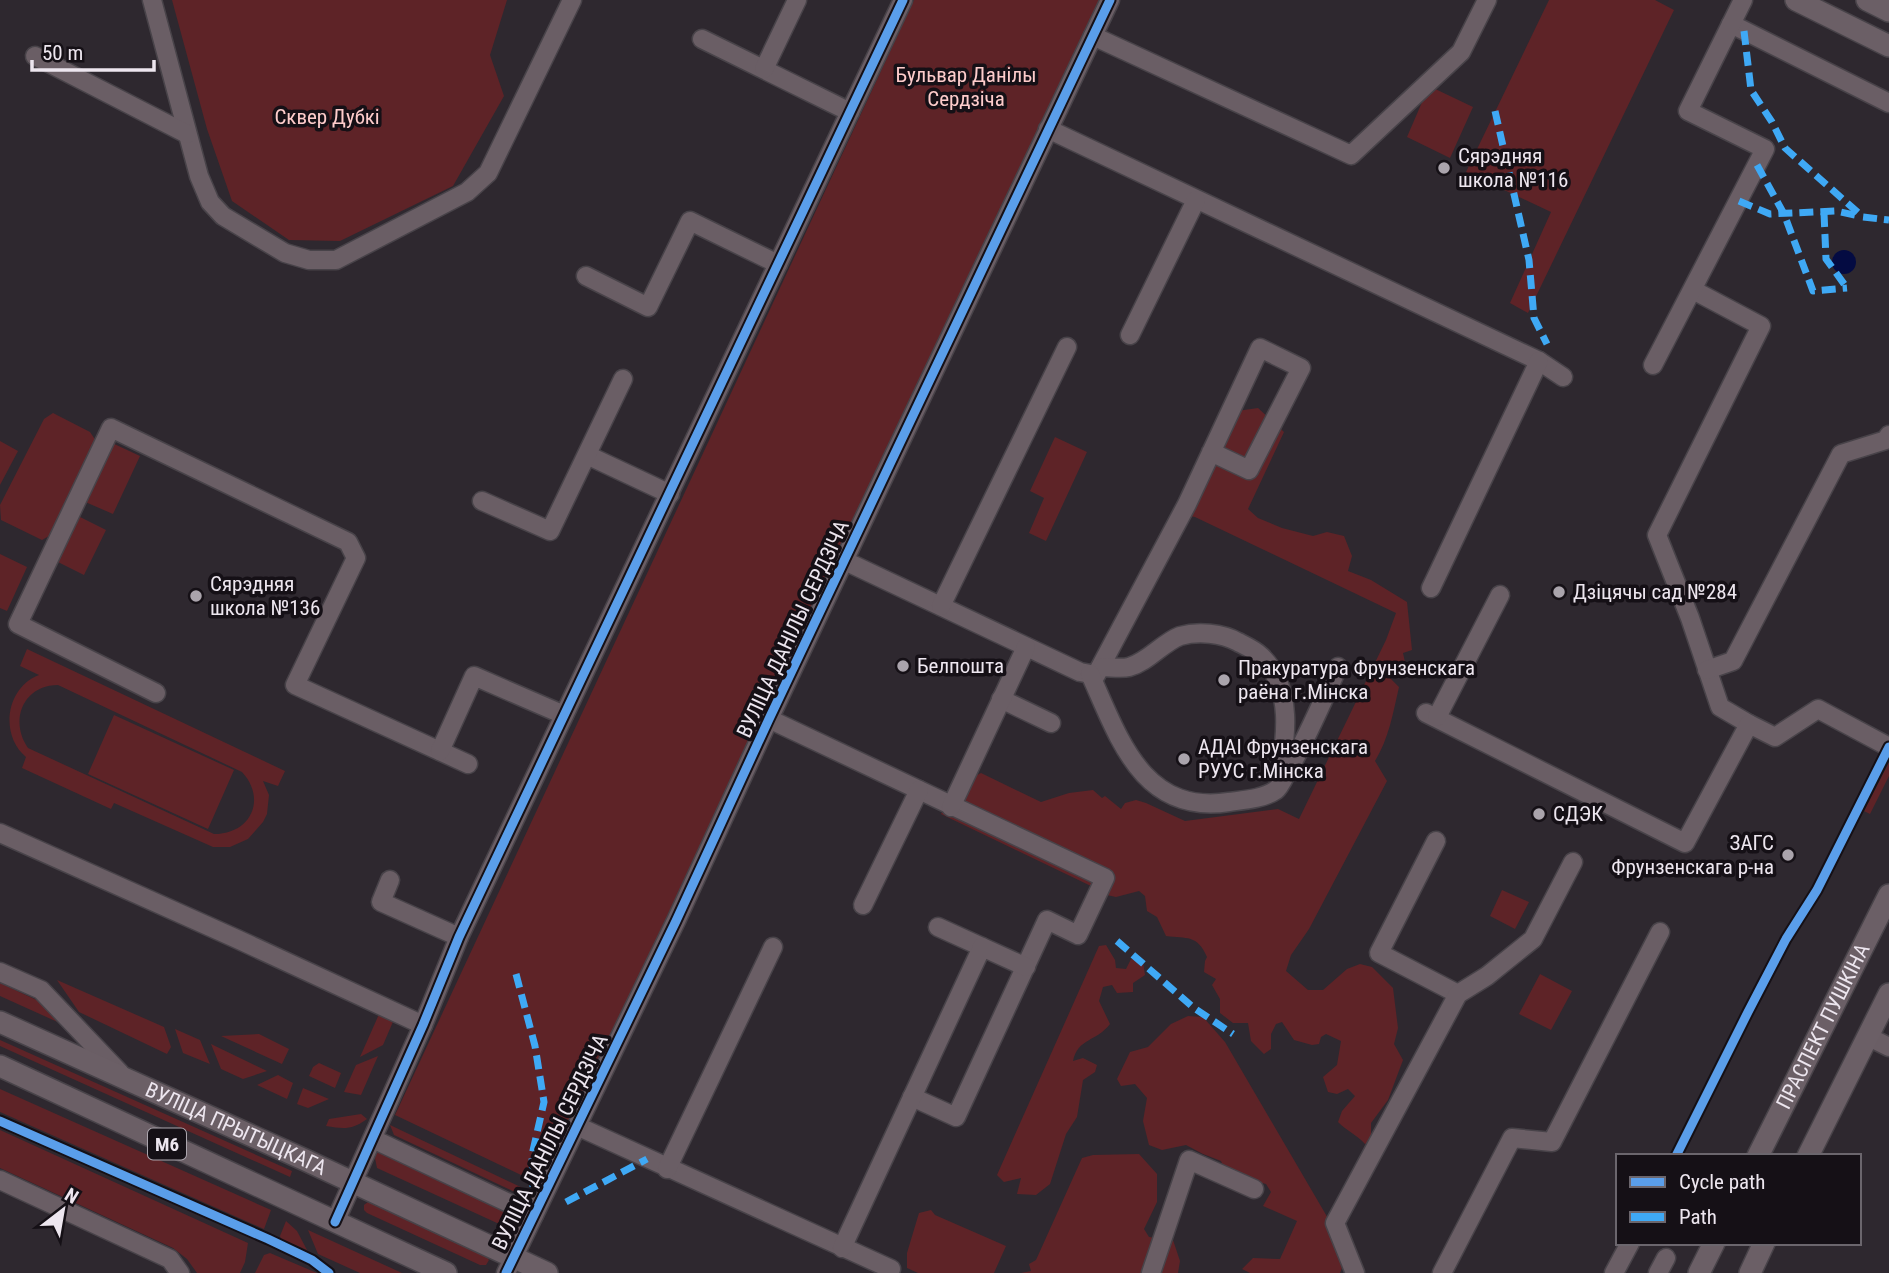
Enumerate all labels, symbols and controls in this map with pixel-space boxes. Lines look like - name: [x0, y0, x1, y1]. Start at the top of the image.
- scale bar: [32, 28, 154, 72]
- text: 50 m: [42, 41, 83, 65]
- park label: Бульвар Данілы Сердзіча: [896, 63, 1036, 111]
- park label: Сквер Дубкі: [274, 105, 380, 129]
- place label: Сярэдняя школа №116: [1458, 144, 1568, 192]
- marker: Сярэдняя школа №116: [1436, 160, 1452, 176]
- street label: ВУЛІЦА ДАНІЛЫ СЕРДЗІЧА: [732, 517, 854, 741]
- place label: Сярэдняя школа №136: [210, 572, 320, 620]
- place label: Дзіцячы сад №284: [1573, 580, 1737, 604]
- marker: Дзіцячы сад №284: [1551, 584, 1567, 600]
- marker: Сярэдняя школа №136: [188, 588, 204, 604]
- place label: Белпошта: [917, 654, 1004, 678]
- place label: Пракуратура Фрунзенскага раёна г.Мінска: [1238, 656, 1475, 704]
- marker: Белпошта: [895, 658, 911, 674]
- marker: Пракуратура Фрунзенскага раёна г.Мінска: [1216, 672, 1232, 688]
- place label: АДАІ Фрунзенскага РУУС г.Мінска: [1198, 735, 1368, 783]
- marker: АДАІ Фрунзенскага РУУС г.Мінска: [1176, 751, 1192, 767]
- place label: СДЭК: [1553, 802, 1603, 826]
- marker: СДЭК: [1531, 806, 1547, 822]
- place label: ЗАГС Фрунзенскага р-на: [1611, 831, 1774, 879]
- marker: ЗАГС Фрунзенскага р-на: [1780, 847, 1796, 863]
- street label: ПРАСПЕКТ ПУШКІНА: [1772, 940, 1875, 1113]
- street label: ВУЛІЦА ДАНІЛЫ СЕРДЗІЧА: [487, 1030, 613, 1254]
- street label: ВУЛІЦА ПРЫТЫЦКАГА: [142, 1077, 330, 1180]
- road number: М6: [148, 1128, 186, 1160]
- legend: [1616, 1154, 1861, 1245]
- text: Cycle path: [1679, 1170, 1765, 1194]
- north arrow: [28, 1175, 98, 1245]
- text: N: [61, 1183, 82, 1209]
- text: Path: [1679, 1205, 1717, 1229]

